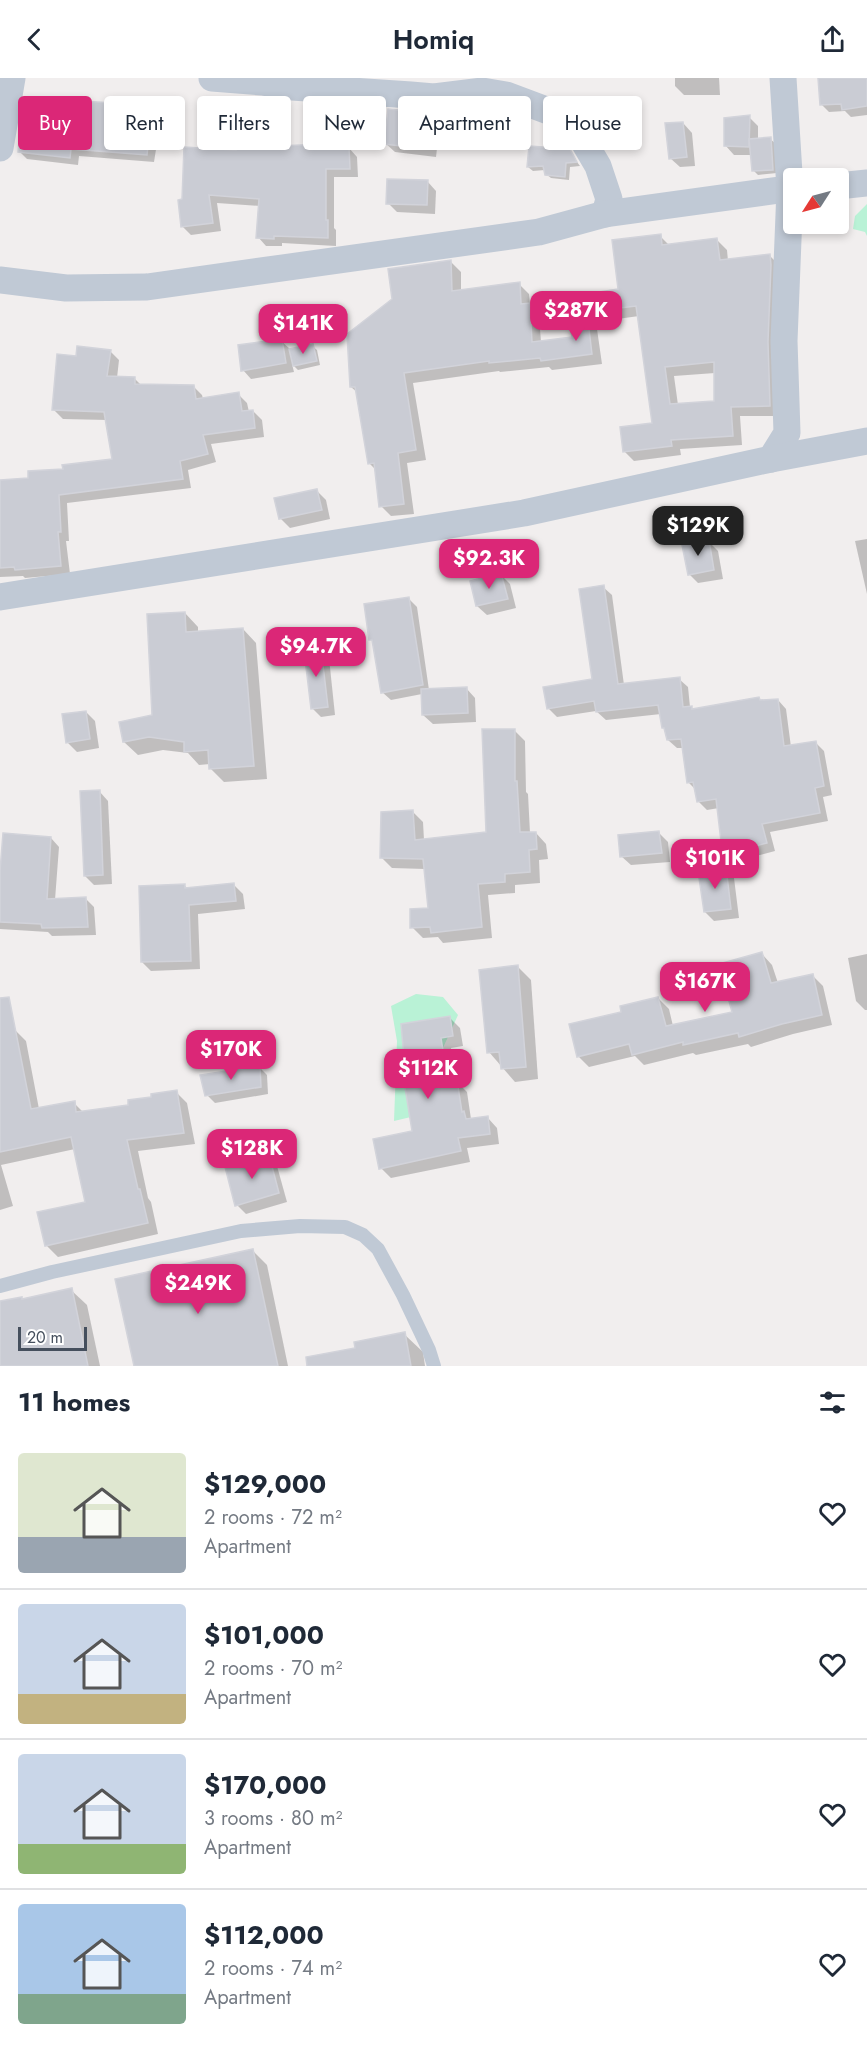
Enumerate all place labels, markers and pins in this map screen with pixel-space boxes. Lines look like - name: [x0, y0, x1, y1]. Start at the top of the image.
- pin: $287K: [534, 291, 618, 342]
- pin: $141K: [261, 304, 345, 355]
- pin: $129K: [656, 506, 740, 557]
- pin: $92.3K: [440, 539, 538, 590]
- pin: $94.7K: [267, 627, 365, 678]
- pin: $101K: [673, 839, 757, 890]
- pin: $167K: [663, 962, 747, 1013]
- pin: $170K: [189, 1030, 273, 1081]
- pin: $112K: [386, 1049, 470, 1100]
- pin: $128K: [210, 1129, 294, 1180]
- pin: $249K: [156, 1264, 240, 1315]

